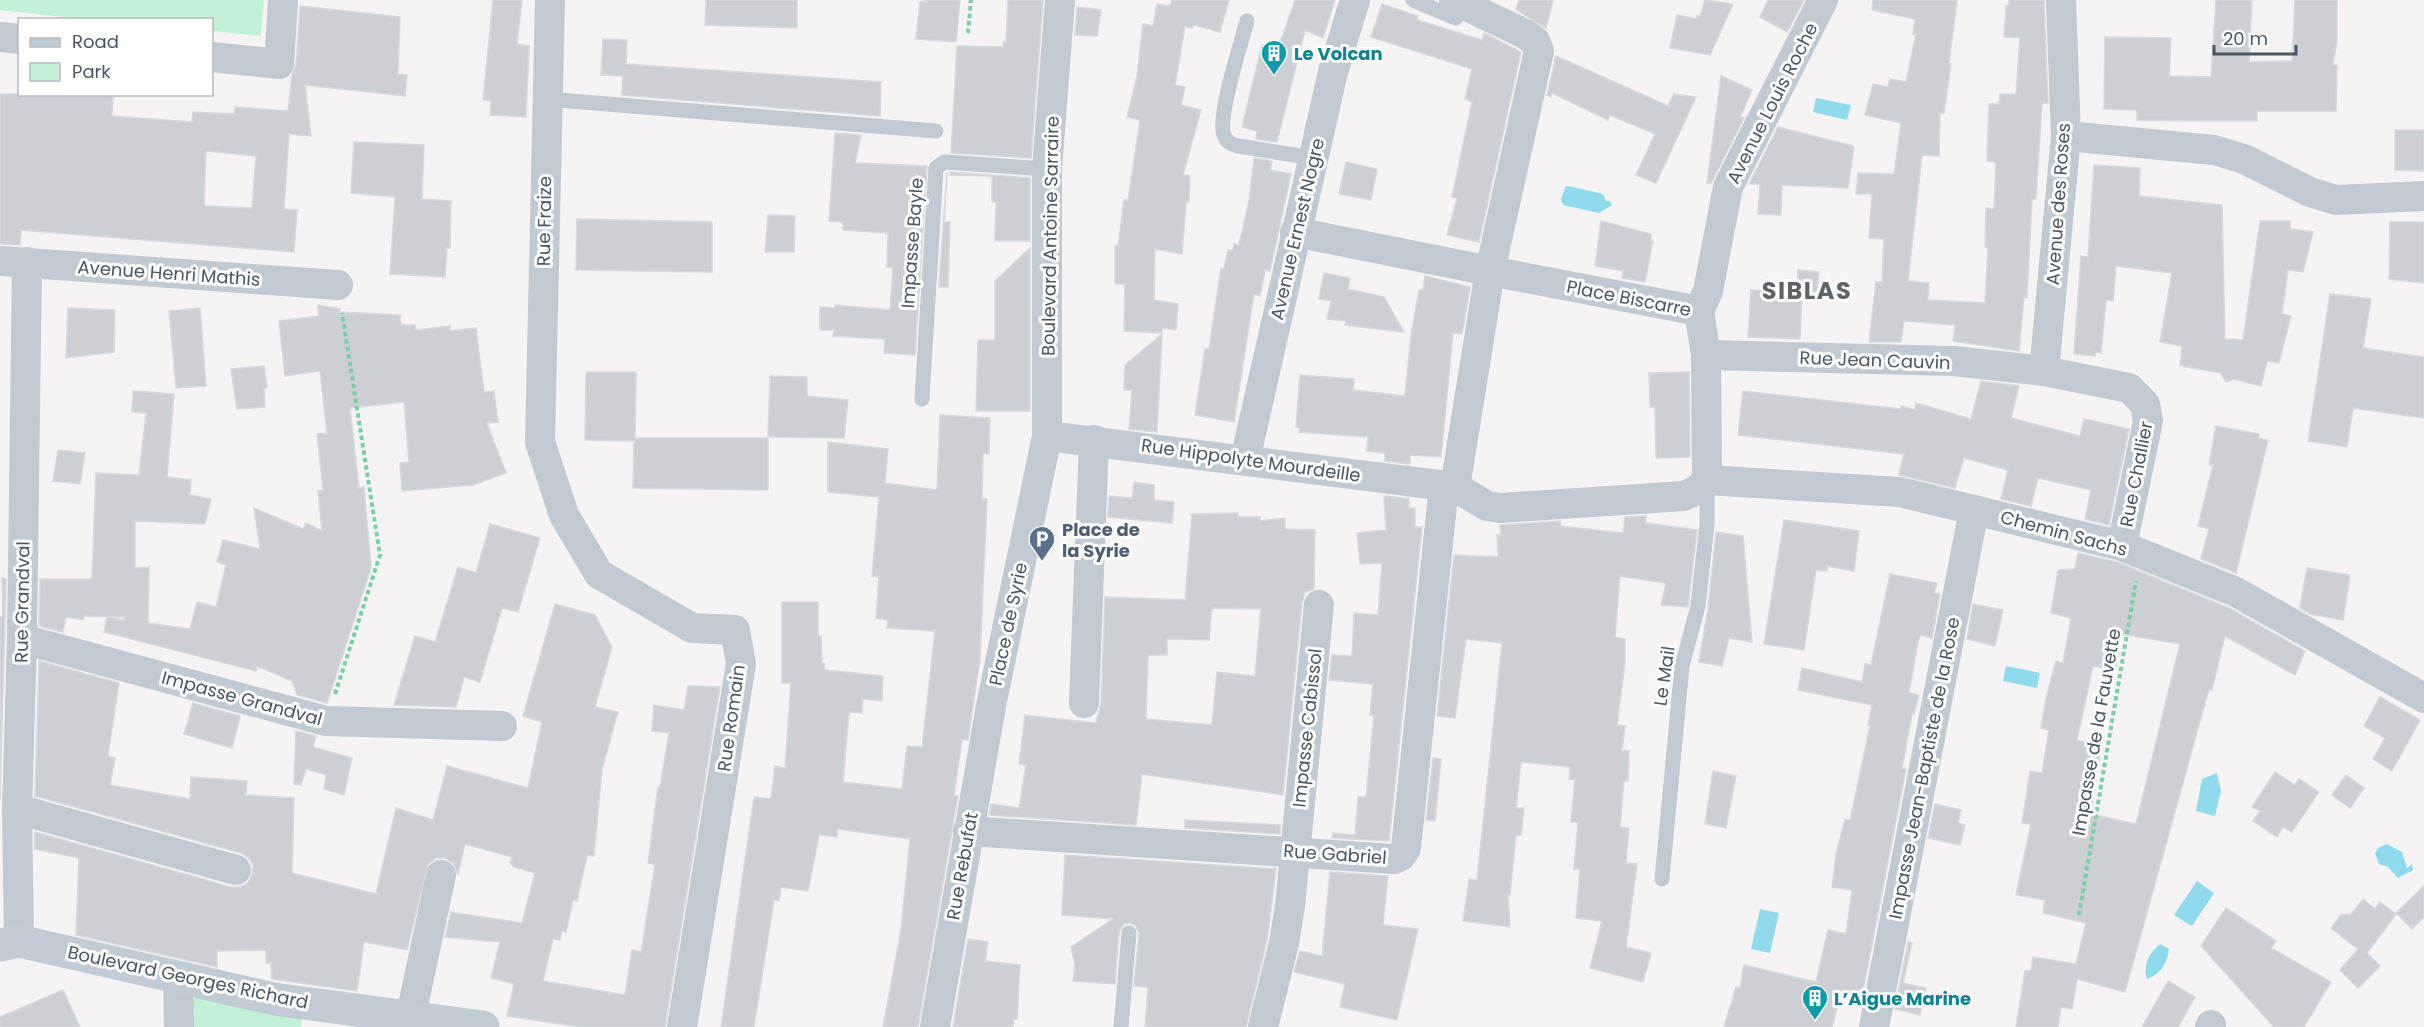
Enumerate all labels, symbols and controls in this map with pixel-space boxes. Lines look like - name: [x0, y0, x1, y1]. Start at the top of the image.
- legend: [18, 18, 213, 96]
- street label: Avenue Louis Roche: [1720, 18, 1824, 188]
- scale bar: [2214, 18, 2296, 56]
- text: 20 m: [2223, 26, 2268, 51]
- text: Road: [72, 29, 119, 54]
- building icon: Le Volcan: [1259, 38, 1289, 76]
- place label: Le Volcan: [1294, 41, 1383, 66]
- text: Park: [72, 59, 111, 84]
- street label: Boulevard Antoine Sarraire: [1035, 116, 1065, 356]
- street label: Avenue des Roses: [2040, 122, 2076, 286]
- street label: Avenue Ernest Nogre: [1264, 136, 1330, 322]
- street label: Rue Fraize: [531, 176, 557, 266]
- street label: Impasse Bayle: [895, 177, 929, 309]
- street label: Avenue Henri Mathis: [77, 254, 261, 292]
- street label: Place Biscarre: [1565, 274, 1693, 322]
- district label: SIBLAS: [1762, 274, 1852, 307]
- street label: Rue Jean Cauvin: [1799, 345, 1951, 375]
- street label: Rue Challier: [2114, 419, 2159, 529]
- street label: Rue Hippolyte Mourdeille: [1140, 432, 1362, 488]
- street label: Chemin Sachs: [1998, 504, 2130, 562]
- place label: Place de la Syrie: [1062, 517, 1140, 563]
- parking icon: Place de la Syrie: [1027, 524, 1057, 562]
- street label: Rue Grandval: [8, 541, 36, 663]
- street label: Place de Syrie: [983, 560, 1033, 688]
- street label: Impasse Jean-Baptiste de la Rose: [1882, 615, 1966, 921]
- street label: Impasse de la Fauvette: [2065, 626, 2127, 838]
- street label: Le Mail: [1647, 644, 1681, 708]
- street label: Impasse Cabissol: [1286, 647, 1328, 809]
- street label: Rue Romain: [711, 663, 751, 773]
- street label: Impasse Grandval: [159, 665, 325, 731]
- street label: Rue Rebufat: [940, 810, 984, 922]
- street label: Rue Gabriel: [1283, 838, 1387, 870]
- street label: Boulevard Georges Richard: [65, 939, 311, 1015]
- building icon: L’Aigue Marine: [1800, 983, 1830, 1021]
- place label: L’Aigue Marine: [1834, 986, 1971, 1011]

